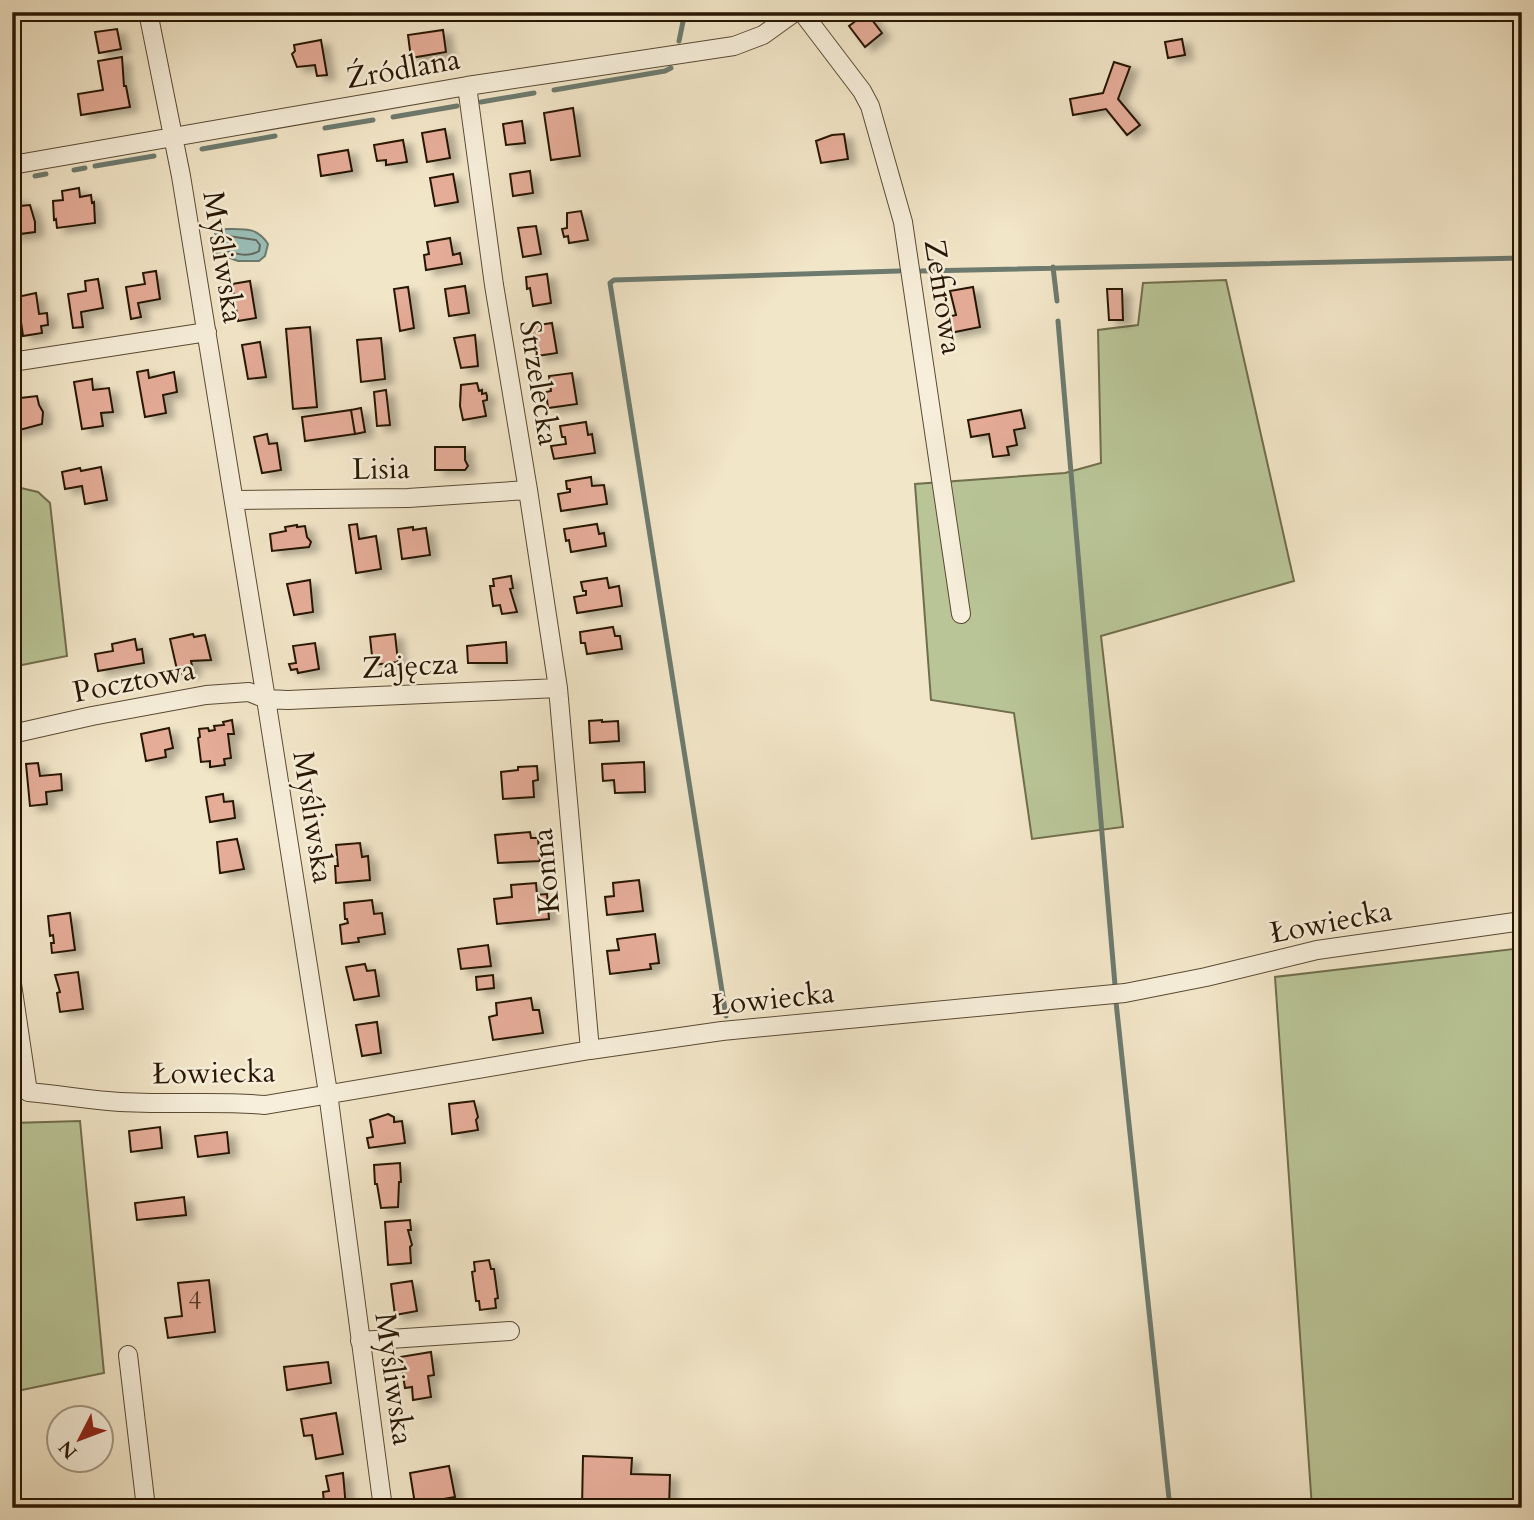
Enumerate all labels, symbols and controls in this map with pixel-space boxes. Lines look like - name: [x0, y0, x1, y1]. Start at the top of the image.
- street label: Źródlana: [343, 39, 463, 99]
- street label: Myśliwska: [192, 188, 254, 326]
- street label: Zefirowa: [914, 236, 972, 358]
- street label: Strzelecka: [509, 317, 569, 449]
- street label: Lisia: [352, 448, 410, 490]
- street label: Zajęcza: [361, 643, 459, 689]
- street label: Pocztowa: [69, 649, 199, 713]
- street label: Myśliwska: [282, 748, 344, 886]
- street label: Konna: [522, 827, 570, 915]
- street label: Łowiecka: [1267, 890, 1395, 954]
- street label: Łowiecka: [710, 972, 836, 1026]
- street label: Łowiecka: [152, 1051, 276, 1095]
- house number: 4: [188, 1283, 202, 1318]
- street label: Myśliwska: [364, 1310, 424, 1448]
- north arrow: [46, 1404, 116, 1474]
- text: N: [53, 1435, 83, 1465]

